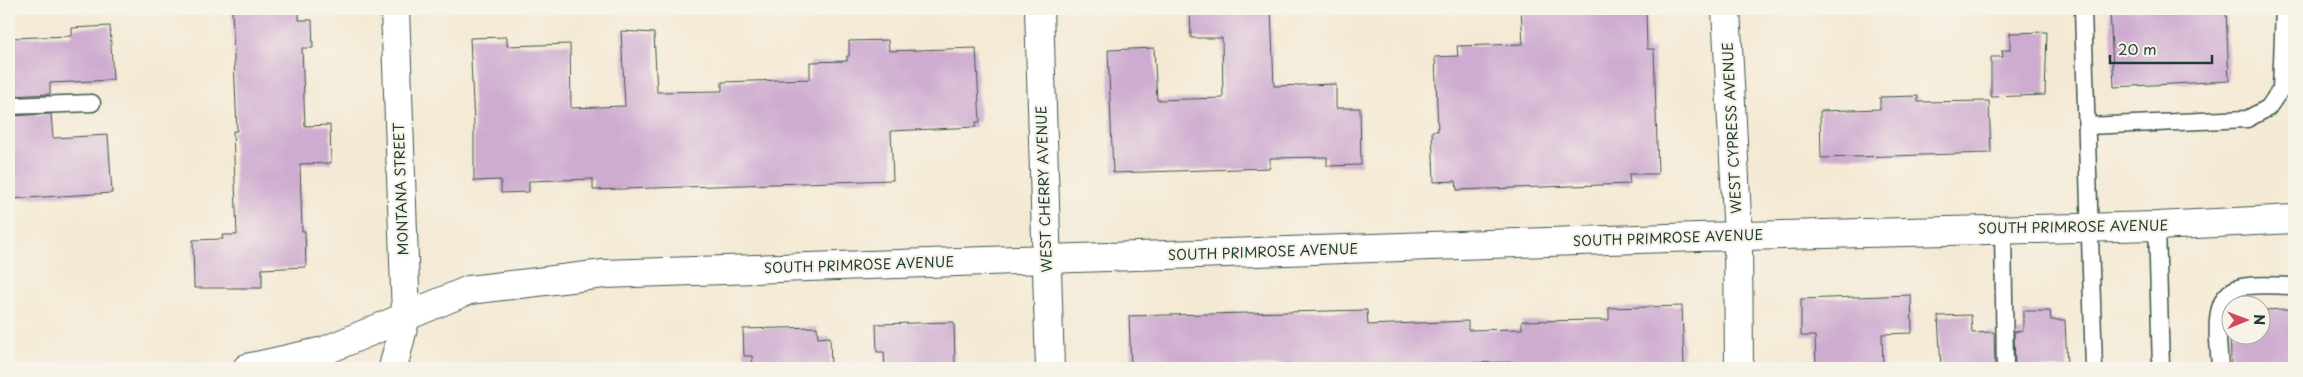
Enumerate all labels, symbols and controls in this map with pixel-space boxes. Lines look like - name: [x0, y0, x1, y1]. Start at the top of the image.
- scale bar: [2110, 32, 2213, 64]
- text: 20 m: [2118, 37, 2157, 60]
- street label: WEST CYPRESS AVENUE: [1717, 41, 1746, 214]
- street label: WEST CHERRY AVENUE: [1030, 105, 1057, 273]
- street label: MONTANA STREET: [388, 122, 413, 256]
- street label: SOUTH PRIMROSE AVENUE: [1978, 214, 2168, 239]
- street label: SOUTH PRIMROSE AVENUE: [1573, 224, 1764, 251]
- street label: SOUTH PRIMROSE AVENUE: [1168, 238, 1359, 265]
- street label: SOUTH PRIMROSE AVENUE: [764, 251, 955, 278]
- north arrow: [2220, 294, 2270, 344]
- text: N: [2249, 314, 2270, 325]

